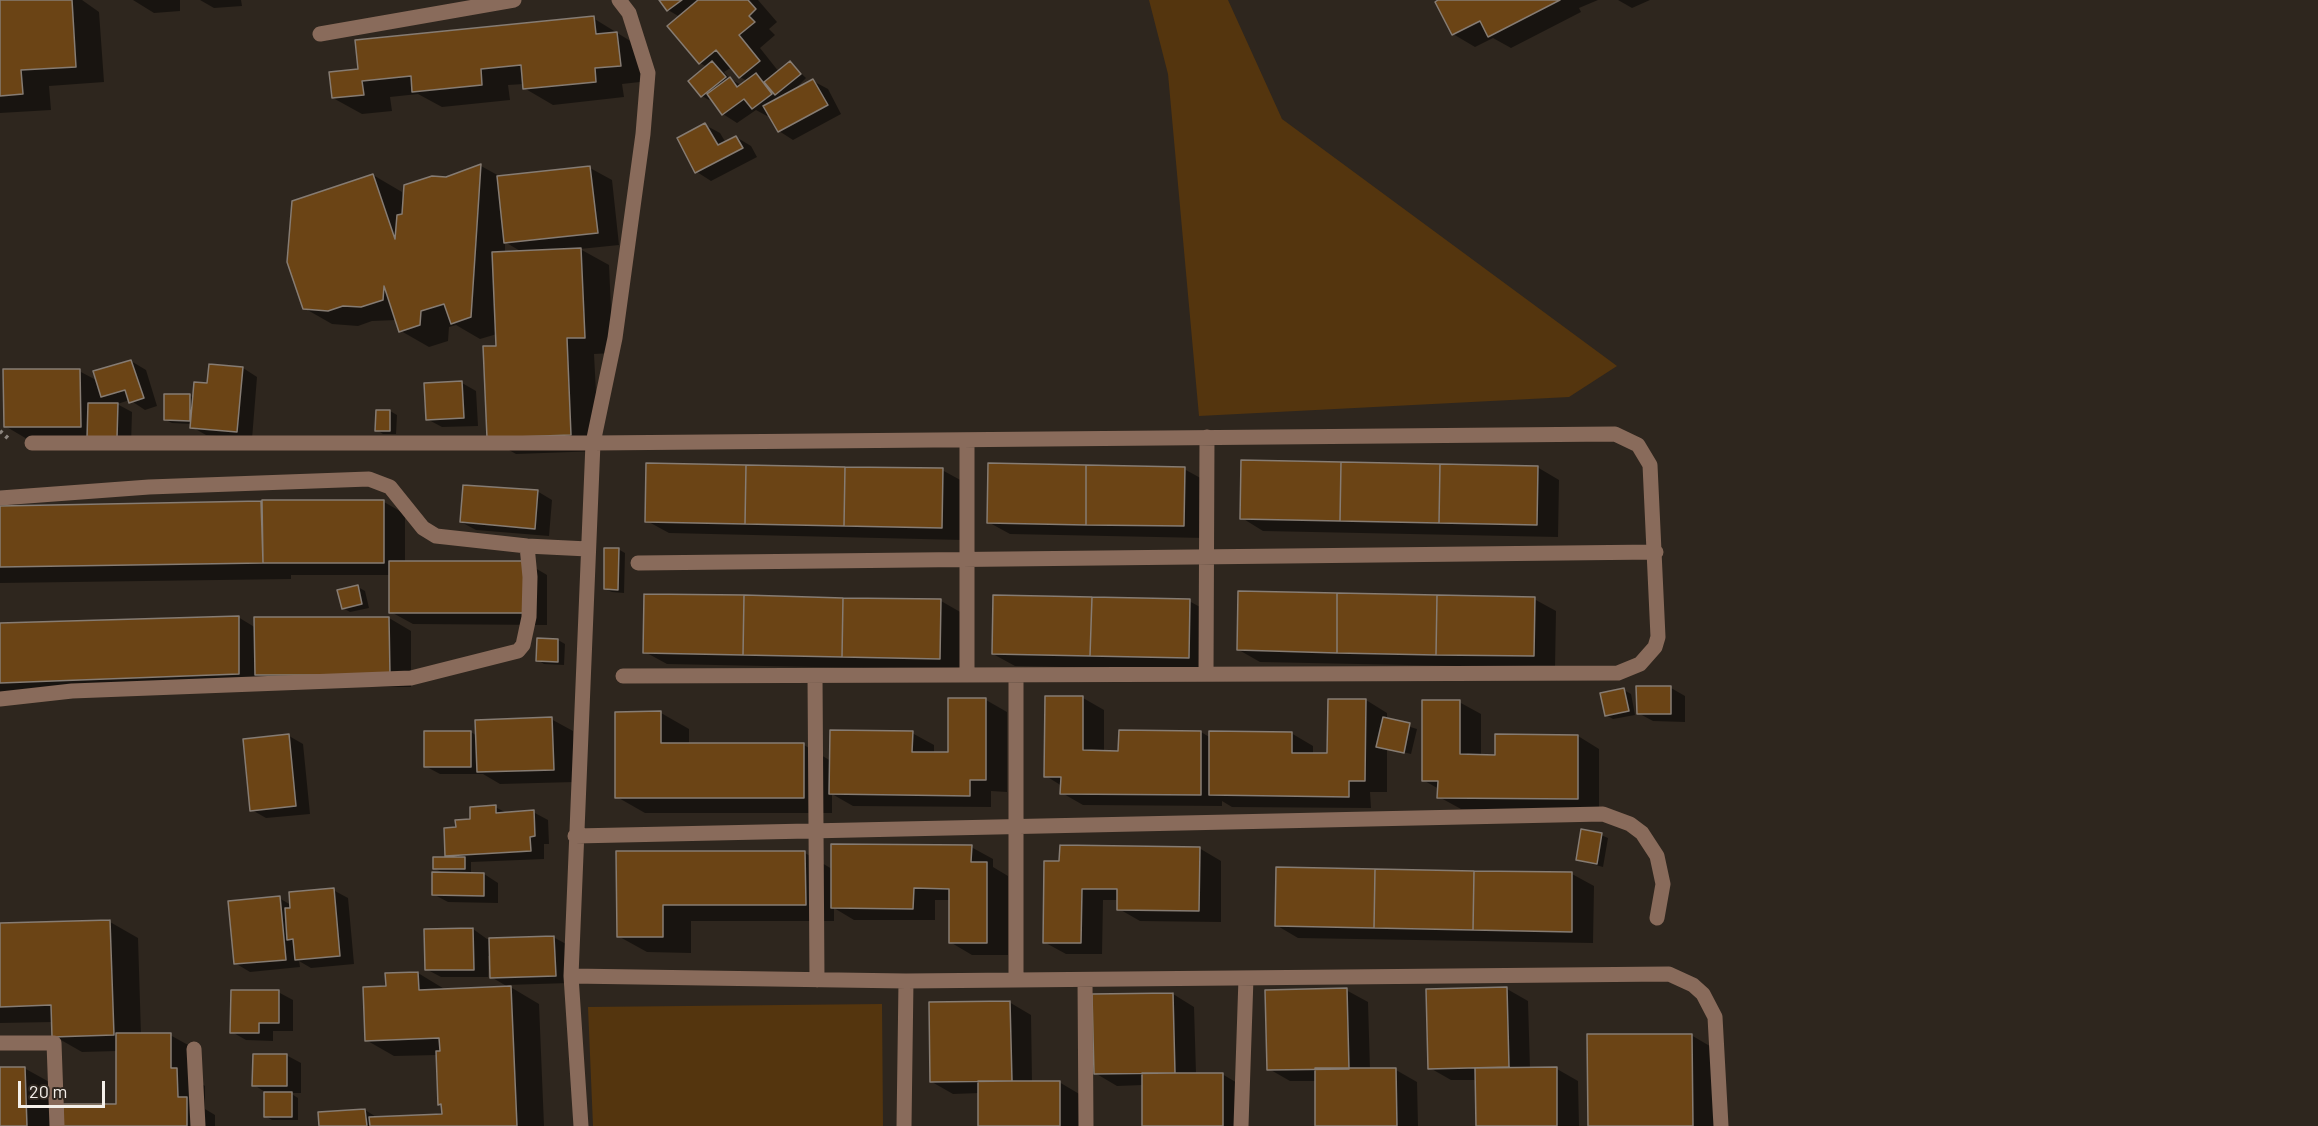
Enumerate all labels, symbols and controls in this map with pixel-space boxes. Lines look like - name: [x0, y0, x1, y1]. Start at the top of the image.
- scale bar: [21, 1069, 108, 1107]
- text: 20 m: [29, 1080, 67, 1102]

